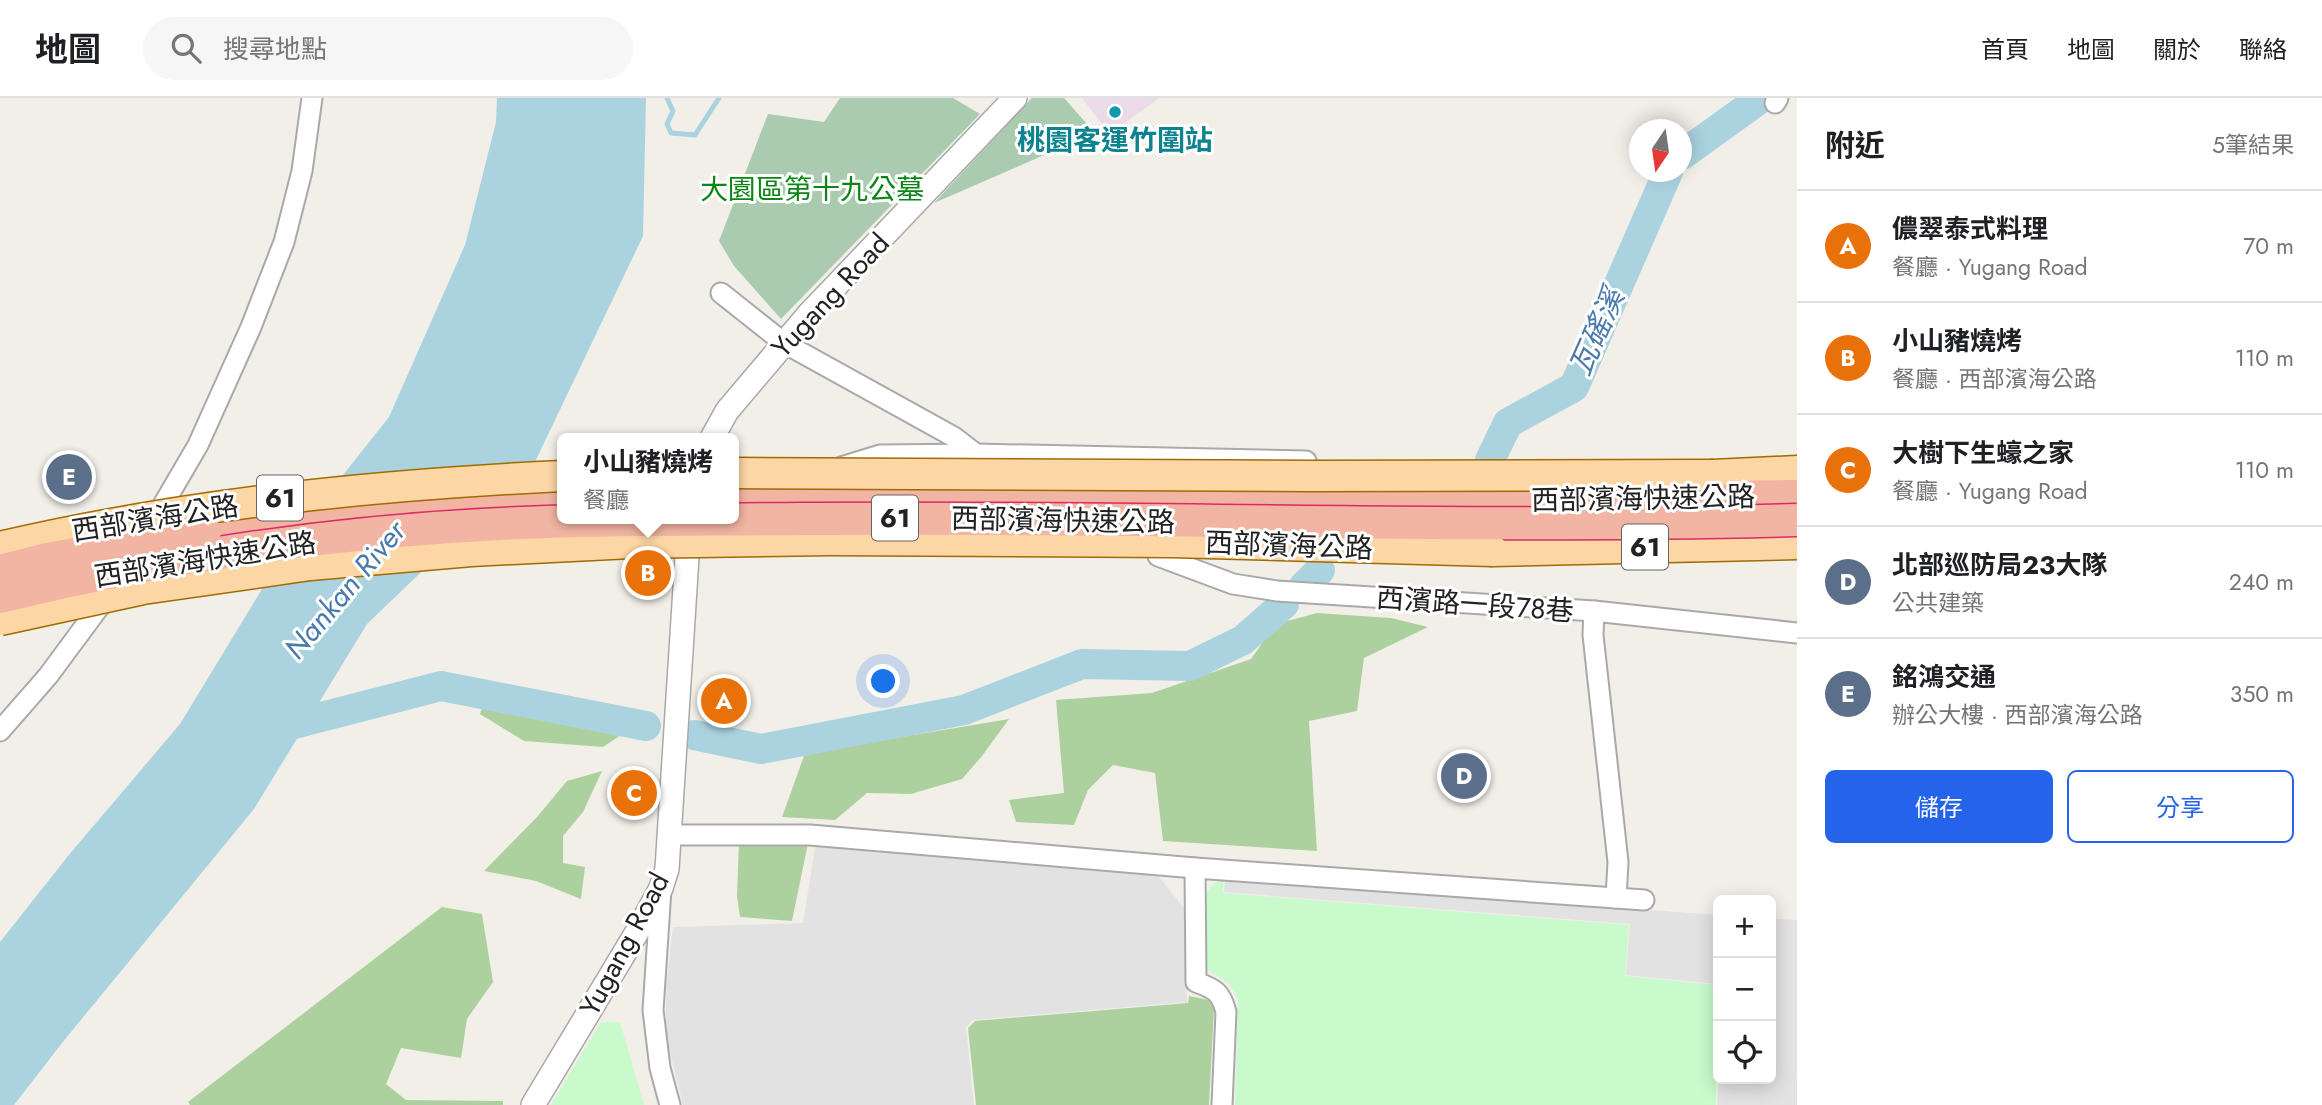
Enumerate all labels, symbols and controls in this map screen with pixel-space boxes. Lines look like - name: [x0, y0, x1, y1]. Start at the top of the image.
- search box: [143, 17, 633, 80]
- text: 地圖: [35, 26, 101, 73]
- icon: search: [167, 29, 205, 67]
- text: 搜尋地點: [223, 30, 327, 68]
- text: 首頁: [1981, 32, 2029, 67]
- text: 地圖: [2067, 32, 2115, 67]
- text: 關於: [2153, 32, 2201, 67]
- text: 聯絡: [2239, 32, 2287, 67]
- marker: 桃園客運竹圍站: [1107, 104, 1123, 120]
- north arrow: [1629, 119, 1692, 182]
- place label: 桃園客運竹圍站: [1017, 120, 1213, 161]
- text: 附近: [1825, 124, 1885, 167]
- text: 5筆結果: [2212, 128, 2294, 162]
- park label: 大園區第十九公墓: [700, 169, 924, 210]
- text: 儂翠泰式料理: [1892, 210, 2048, 248]
- street label: Yugang Road: [762, 224, 899, 367]
- text: A: [1840, 229, 1856, 263]
- text: 70 m: [2243, 229, 2294, 263]
- text: 餐廳 · Yugang Road: [1892, 250, 2088, 284]
- water label: 瓦磘溪: [1559, 278, 1636, 382]
- text: 小山豬燒烤: [1892, 322, 2022, 360]
- text: B: [1840, 341, 1856, 375]
- text: 110 m: [2235, 341, 2294, 375]
- text: 餐廳 · 西部濱海公路: [1892, 362, 2097, 396]
- popup: [557, 433, 739, 524]
- text: 大樹下生蠔之家: [1892, 434, 2074, 472]
- text: 小山豬燒烤: [583, 443, 713, 481]
- pin: E: [46, 451, 92, 503]
- text: C: [1840, 453, 1856, 487]
- text: 110 m: [2235, 453, 2294, 487]
- text: 餐廳 · Yugang Road: [1892, 474, 2088, 508]
- road number: 61: [257, 476, 303, 520]
- street label: 西部濱海快速公路: [1531, 476, 1755, 521]
- text: 餐廳: [583, 483, 629, 517]
- street label: 西部濱海公路: [69, 485, 241, 552]
- road number: 61: [872, 496, 918, 540]
- street label: 西部濱海快速公路: [951, 498, 1175, 543]
- water label: Nankan River: [274, 509, 417, 668]
- street label: 西部濱海快速公路: [91, 522, 319, 597]
- street label: 西部濱海公路: [1204, 522, 1374, 569]
- road number: 61: [1622, 524, 1668, 569]
- text: 北部巡防局23大隊: [1892, 546, 2107, 584]
- pin: B: [625, 547, 671, 599]
- text: D: [1840, 565, 1856, 599]
- text: 240 m: [2229, 565, 2294, 599]
- street label: 西濱路一段78巷: [1375, 577, 1575, 632]
- text: 公共建築: [1892, 586, 1984, 620]
- text: 銘鴻交通: [1892, 658, 1996, 696]
- your location: [866, 664, 900, 698]
- pin: A: [701, 675, 747, 727]
- text: E: [1841, 677, 1855, 711]
- text: 350 m: [2230, 677, 2294, 711]
- text: 辦公大樓 · 西部濱海公路: [1892, 698, 2143, 732]
- pin: D: [1441, 750, 1487, 802]
- pin: C: [611, 767, 657, 819]
- button: 儲存: [1825, 770, 2053, 843]
- button: 分享: [2067, 770, 2294, 843]
- street label: Yugang Road: [569, 865, 679, 1023]
- map controls: [1713, 895, 1776, 1084]
- button: +: [1713, 895, 1776, 958]
- button: −: [1713, 958, 1776, 1021]
- button: locate: [1713, 1021, 1776, 1084]

